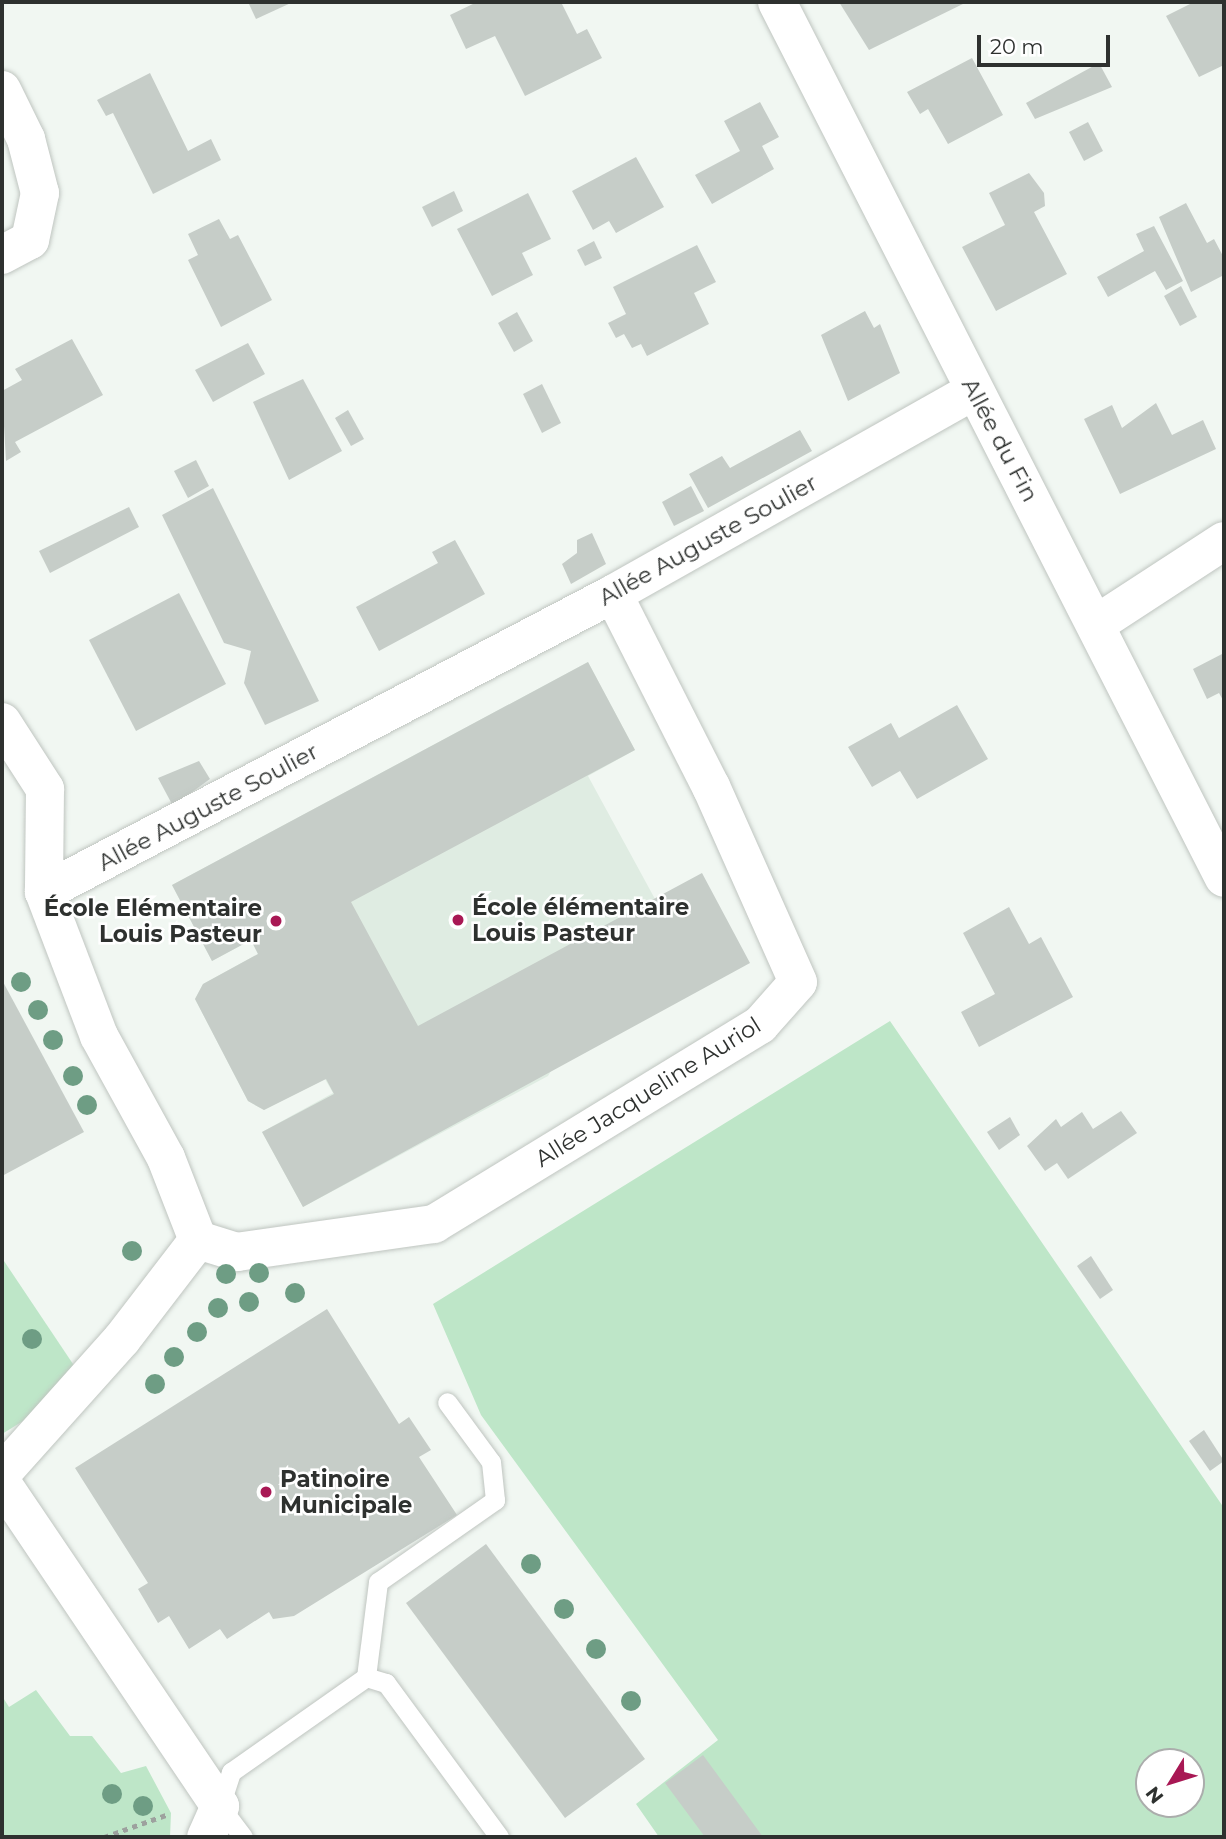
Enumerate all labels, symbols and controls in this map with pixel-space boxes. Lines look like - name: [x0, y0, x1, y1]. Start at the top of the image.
- scale bar: [981, 21, 1114, 65]
- text: 20 m: [990, 34, 1044, 59]
- street label: Allée du Fin: [956, 373, 1044, 507]
- street label: Allée Auguste Soulier: [594, 469, 822, 611]
- street label: Allée Auguste Soulier: [93, 737, 323, 877]
- place label: École élémentaire Louis Pasteur: [472, 893, 689, 947]
- place label: École Elémentaire Louis Pasteur: [44, 894, 262, 948]
- marker: École élémentaire Louis Pasteur: [450, 912, 466, 928]
- marker: École Elémentaire Louis Pasteur: [268, 913, 284, 929]
- street label: Allée Jacqueline Auriol: [530, 1011, 766, 1173]
- place label: Patinoire Municipale: [280, 1465, 412, 1519]
- marker: Patinoire Municipale: [258, 1484, 274, 1500]
- north arrow: [1135, 1748, 1205, 1818]
- text: N: [1141, 1782, 1168, 1808]

